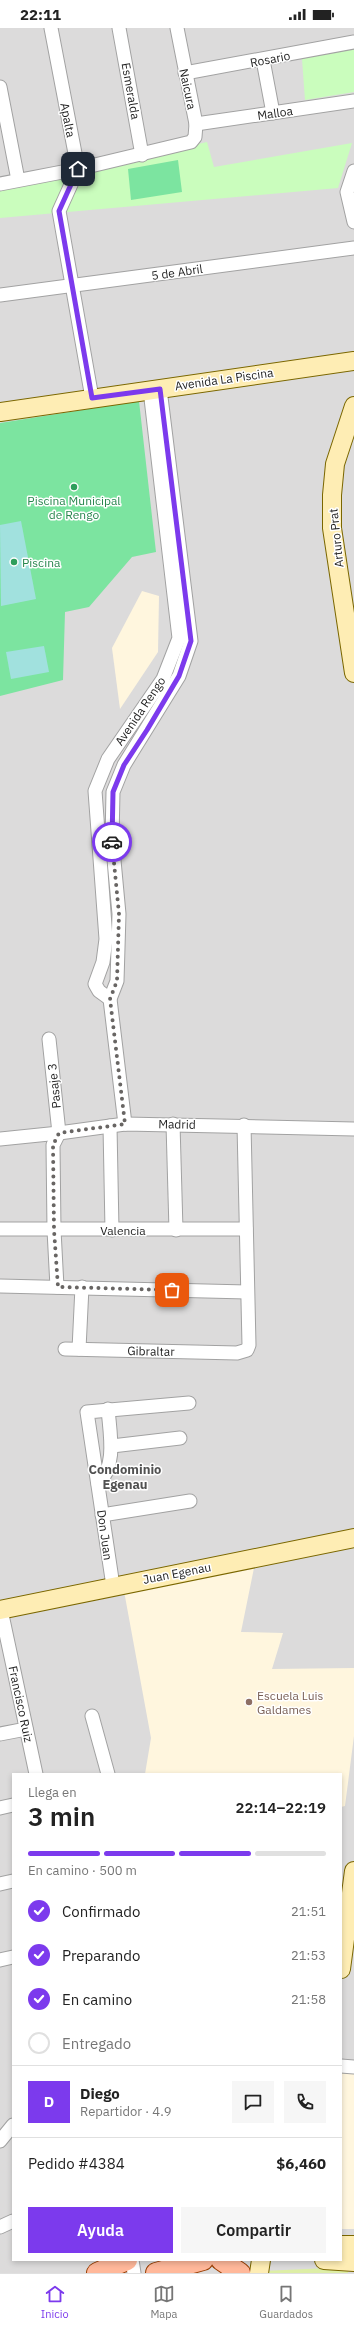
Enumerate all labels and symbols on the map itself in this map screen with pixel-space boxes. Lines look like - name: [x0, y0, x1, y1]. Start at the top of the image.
- street label: Rosario: [249, 48, 292, 70]
- street label: Esmeralda: [119, 61, 143, 121]
- street label: Naicura: [176, 67, 200, 111]
- street label: Apalta: [57, 101, 79, 139]
- street label: Malloa: [256, 103, 294, 123]
- pin: [61, 152, 95, 186]
- street label: 5 de Abril: [150, 261, 204, 283]
- street label: Avenida La Piscina: [174, 365, 275, 393]
- marker: Piscina Municipal de Rengo: [69, 482, 79, 492]
- place label: Piscina Municipal de Rengo: [27, 493, 121, 522]
- street label: Arturo Prat: [325, 508, 347, 568]
- place label: Piscina: [22, 555, 61, 570]
- marker: Piscina: [9, 557, 19, 567]
- street label: Avenida Rengo: [111, 674, 169, 748]
- courier: [92, 822, 132, 862]
- street label: Pasaje 3: [44, 1063, 64, 1109]
- street label: Madrid: [158, 1116, 196, 1132]
- street label: Valencia: [100, 1223, 146, 1238]
- pin: [155, 1273, 189, 1307]
- street label: Gibraltar: [127, 1343, 175, 1359]
- district label: Condominio Egenau: [89, 1461, 161, 1493]
- street label: Don Juan: [94, 1509, 116, 1561]
- street label: Juan Egenau: [142, 1559, 212, 1587]
- street label: Francisco Ruiz: [6, 1665, 36, 1744]
- place label: Escuela Luis Galdames: [257, 1688, 323, 1717]
- marker: Escuela Luis Galdames: [244, 1697, 254, 1707]

